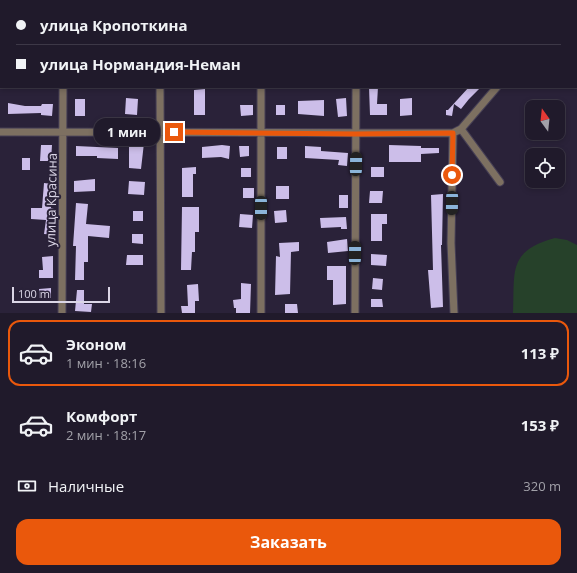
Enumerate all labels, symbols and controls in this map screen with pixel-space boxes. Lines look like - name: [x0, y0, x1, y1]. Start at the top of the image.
- text: улица Кропоткина: [40, 15, 188, 35]
- text: улица Нормандия-Неман: [40, 54, 241, 74]
- north arrow: [525, 100, 565, 140]
- map controls: [525, 100, 565, 188]
- callout: 1 мин: [94, 118, 160, 146]
- text: 1 мин: [107, 123, 147, 141]
- route end: [165, 123, 183, 141]
- button: locate: [525, 148, 565, 188]
- car: [350, 152, 362, 176]
- street label: улица Красина: [41, 153, 61, 247]
- route start: [443, 166, 461, 184]
- car: [446, 191, 458, 215]
- car: [255, 196, 267, 220]
- car: [349, 241, 361, 265]
- scale bar: [12, 285, 110, 304]
- text: 100 m: [18, 286, 50, 301]
- text: Эконом: [66, 334, 126, 354]
- icon: car: [18, 335, 54, 371]
- text: 113 ₽: [521, 343, 559, 363]
- text: 1 мин · 18:16: [66, 354, 146, 372]
- text: Комфорт: [66, 406, 137, 426]
- icon: car: [18, 407, 54, 443]
- text: 153 ₽: [521, 415, 559, 435]
- text: 2 мин · 18:17: [66, 426, 146, 444]
- icon: cash: [16, 475, 38, 497]
- text: Наличные: [48, 476, 124, 496]
- text: 320 m: [523, 477, 561, 495]
- button: Заказать: [16, 519, 561, 565]

